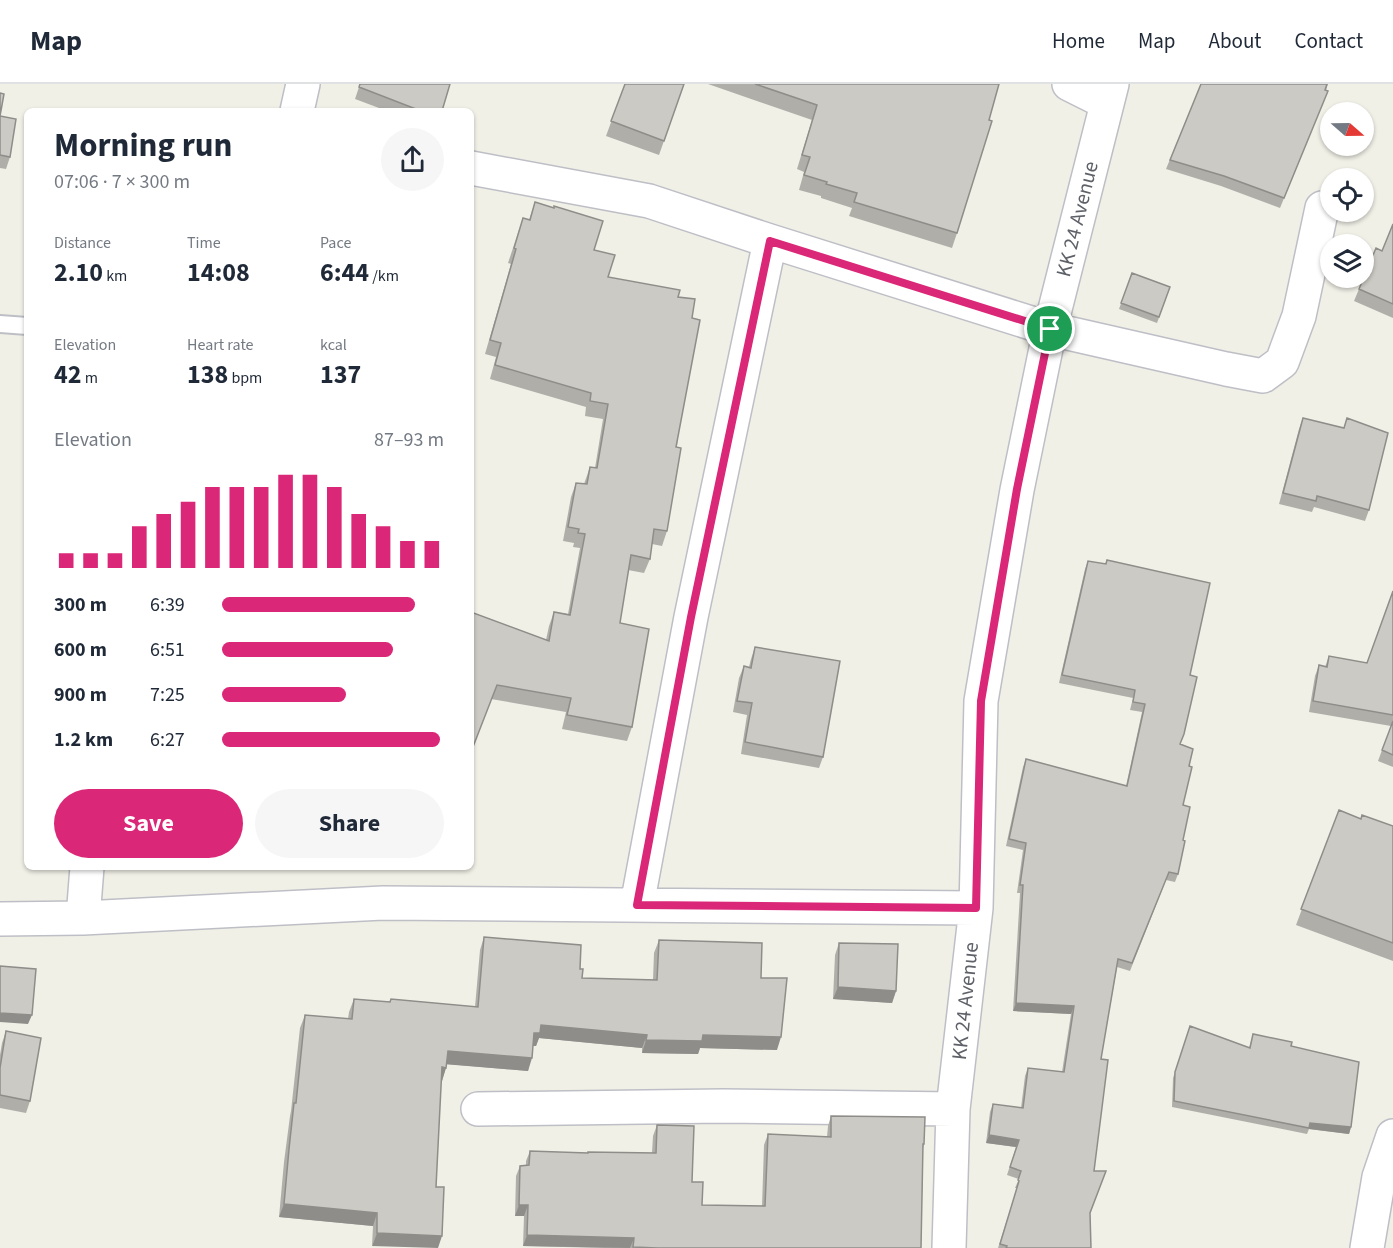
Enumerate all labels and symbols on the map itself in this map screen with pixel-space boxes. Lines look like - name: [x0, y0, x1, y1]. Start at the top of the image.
- north arrow: [1320, 102, 1374, 156]
- street label: KK 24 Avenue: [1048, 158, 1106, 280]
- pin: [1024, 303, 1075, 354]
- street label: KK 24 Avenue: [944, 941, 986, 1061]

